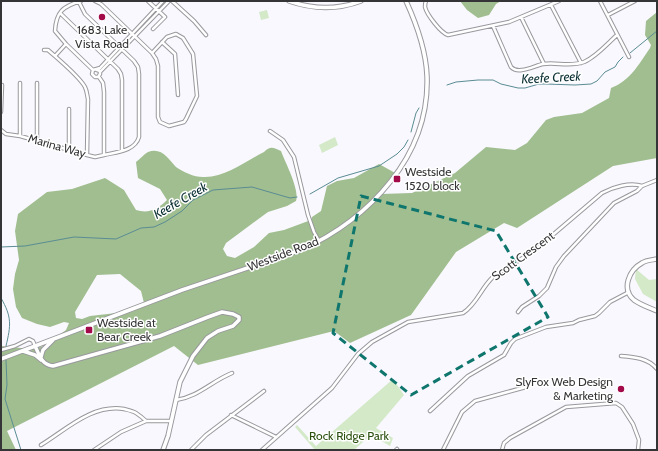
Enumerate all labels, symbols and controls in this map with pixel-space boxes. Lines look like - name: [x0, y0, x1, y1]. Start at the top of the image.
- marker: 1683 Lake Vista Road: [97, 12, 107, 22]
- place label: 1683 Lake Vista Road: [75, 22, 129, 51]
- water label: Keefe Creek: [521, 67, 582, 87]
- street label: Marina Way: [27, 130, 88, 161]
- place label: Westside 1520 block: [405, 164, 460, 193]
- marker: Westside 1520 block: [392, 174, 402, 184]
- water label: Keefe Creek: [150, 178, 210, 222]
- street label: Scott Crescent: [488, 228, 557, 283]
- street label: Westside Road: [245, 233, 321, 274]
- place label: Westside at Bear Creek: [97, 315, 156, 344]
- marker: Westside at Bear Creek: [84, 325, 94, 335]
- place label: SlyFox Web Design & Marketing: [516, 374, 614, 403]
- marker: SlyFox Web Design & Marketing: [616, 384, 626, 394]
- park label: Rock Ridge Park: [309, 428, 390, 443]

